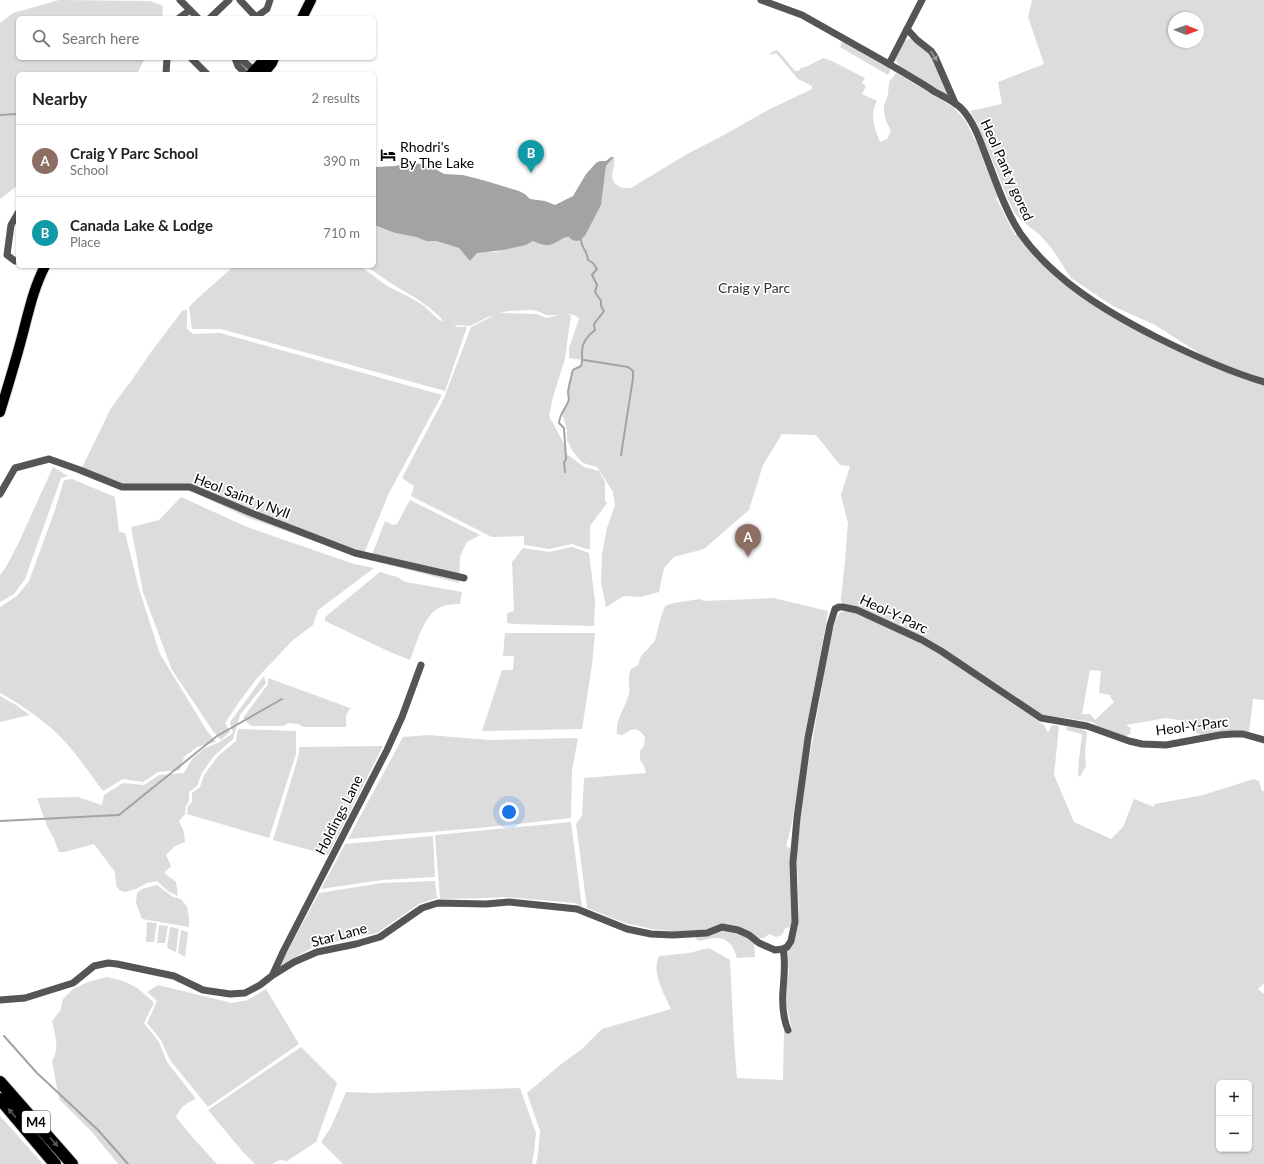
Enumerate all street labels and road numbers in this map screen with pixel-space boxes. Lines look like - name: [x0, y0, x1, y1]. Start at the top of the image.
- street label: Heol Pant y gored: [977, 116, 1037, 223]
- street label: Heol Saint y Nyll: [192, 469, 293, 522]
- street label: Heol-Y-Parc: [858, 590, 931, 637]
- street label: Heol-Y-Parc: [1155, 713, 1230, 738]
- street label: Holdings Lane: [311, 772, 366, 857]
- street label: Star Lane: [309, 919, 369, 950]
- road number: M4: [22, 1111, 50, 1133]

